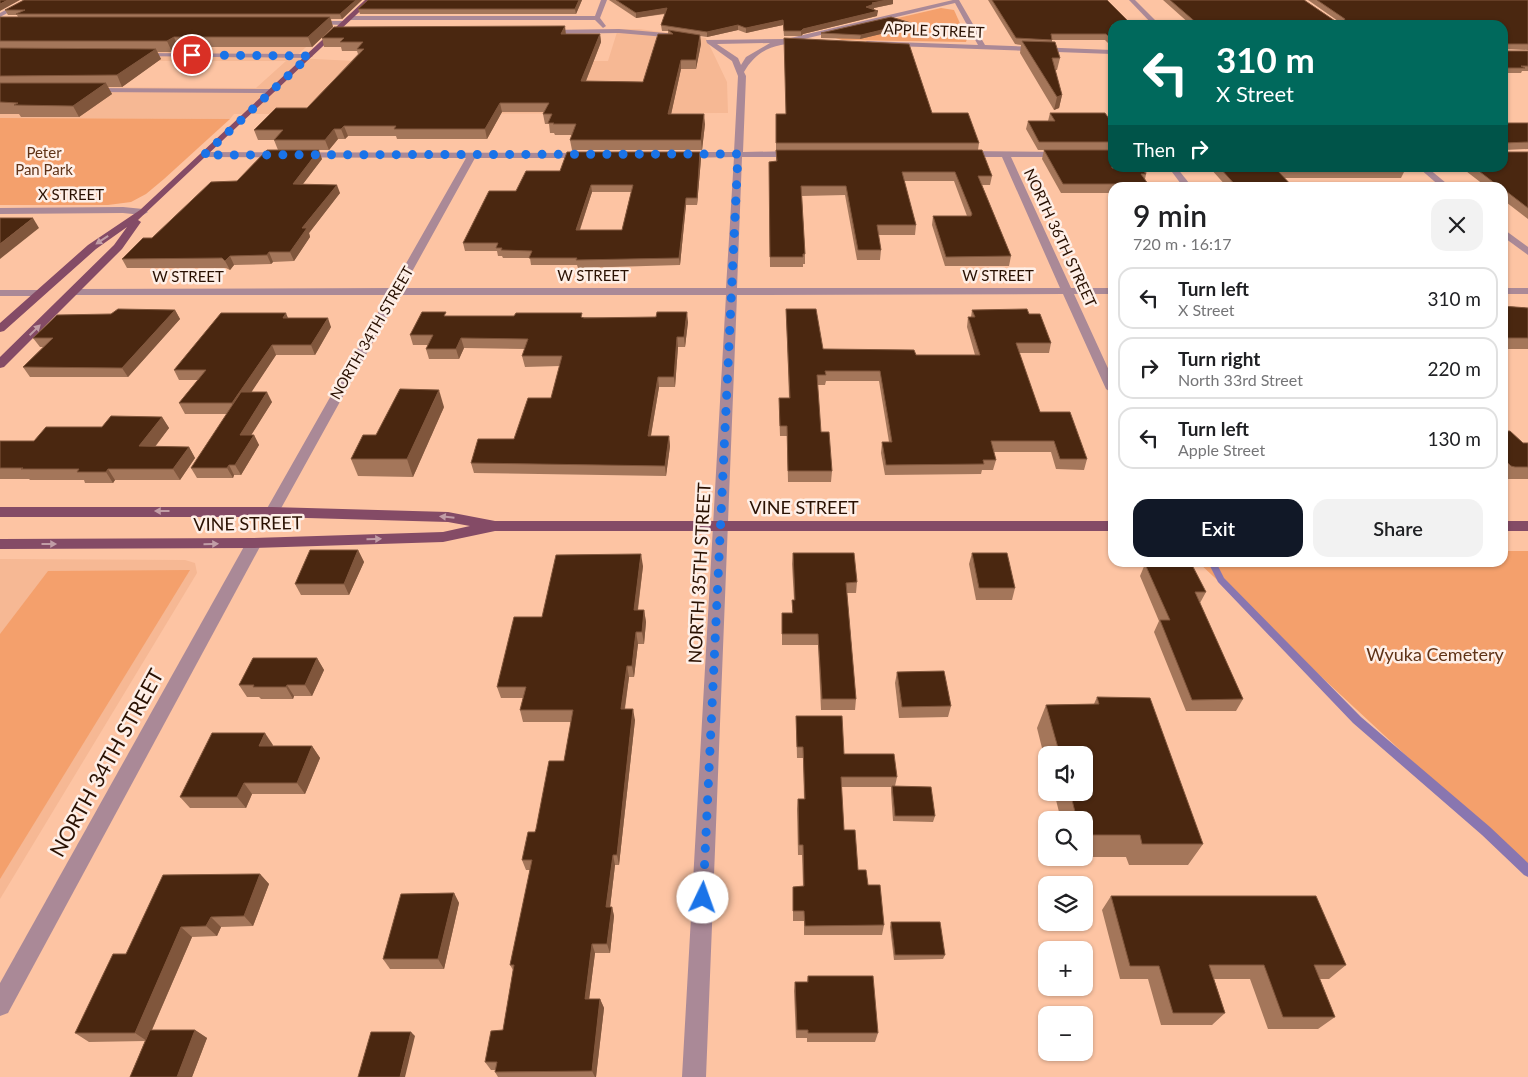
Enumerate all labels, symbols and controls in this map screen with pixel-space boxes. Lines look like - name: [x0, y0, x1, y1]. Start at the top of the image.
- street label: APPLE STREET: [883, 19, 985, 41]
- pin: [171, 34, 213, 76]
- text: 310 m: [1216, 38, 1315, 80]
- icon: left: [1133, 40, 1198, 105]
- icon: arrive: [178, 41, 206, 69]
- text: X Street: [1216, 80, 1294, 107]
- icon: right: [1185, 135, 1213, 163]
- text: Then: [1133, 138, 1175, 161]
- park label: Peter Pan Park: [15, 143, 73, 178]
- street label: NORTH 36TH STREET: [1021, 165, 1101, 310]
- street label: X STREET: [38, 185, 104, 203]
- text: 9 min: [1133, 197, 1207, 233]
- button: close: [1431, 199, 1483, 251]
- text: 720 m · 16:17: [1133, 234, 1232, 253]
- one-way arrow: [96, 235, 109, 245]
- street label: NORTH 34TH STREET: [326, 263, 417, 402]
- street label: W STREET: [557, 266, 629, 284]
- street label: W STREET: [962, 266, 1034, 284]
- street label: W STREET: [152, 267, 224, 285]
- text: Turn left: [1178, 277, 1249, 300]
- icon: left: [1135, 284, 1163, 312]
- text: 310 m: [1427, 287, 1481, 310]
- text: X Street: [1178, 300, 1235, 319]
- one-way arrow: [29, 324, 41, 336]
- text: Turn right: [1178, 347, 1260, 370]
- icon: right: [1135, 354, 1163, 382]
- text: 220 m: [1427, 357, 1481, 380]
- text: North 33rd Street: [1178, 370, 1303, 389]
- text: Turn left: [1178, 417, 1249, 440]
- icon: left: [1135, 424, 1163, 452]
- text: 130 m: [1427, 427, 1481, 450]
- text: Apple Street: [1178, 440, 1265, 459]
- street label: NORTH 35TH STREET: [683, 482, 715, 664]
- street label: VINE STREET: [749, 496, 859, 518]
- button: Exit: [1133, 499, 1303, 557]
- button: Share: [1313, 499, 1483, 557]
- one-way arrow: [154, 507, 170, 515]
- street label: VINE STREET: [193, 511, 303, 535]
- one-way arrow: [439, 513, 455, 521]
- one-way arrow: [366, 535, 382, 543]
- one-way arrow: [203, 539, 219, 547]
- one-way arrow: [41, 540, 57, 548]
- park label: Wyuka Cemetery: [1366, 643, 1505, 665]
- street label: NORTH 34TH STREET: [44, 663, 168, 861]
- map controls: [1038, 746, 1093, 1061]
- button: sound: [1038, 746, 1093, 801]
- button: search: [1038, 811, 1093, 866]
- position arrow: [676, 871, 728, 923]
- button: layers: [1038, 876, 1093, 931]
- button: +: [1038, 941, 1093, 996]
- button: −: [1038, 1006, 1093, 1061]

